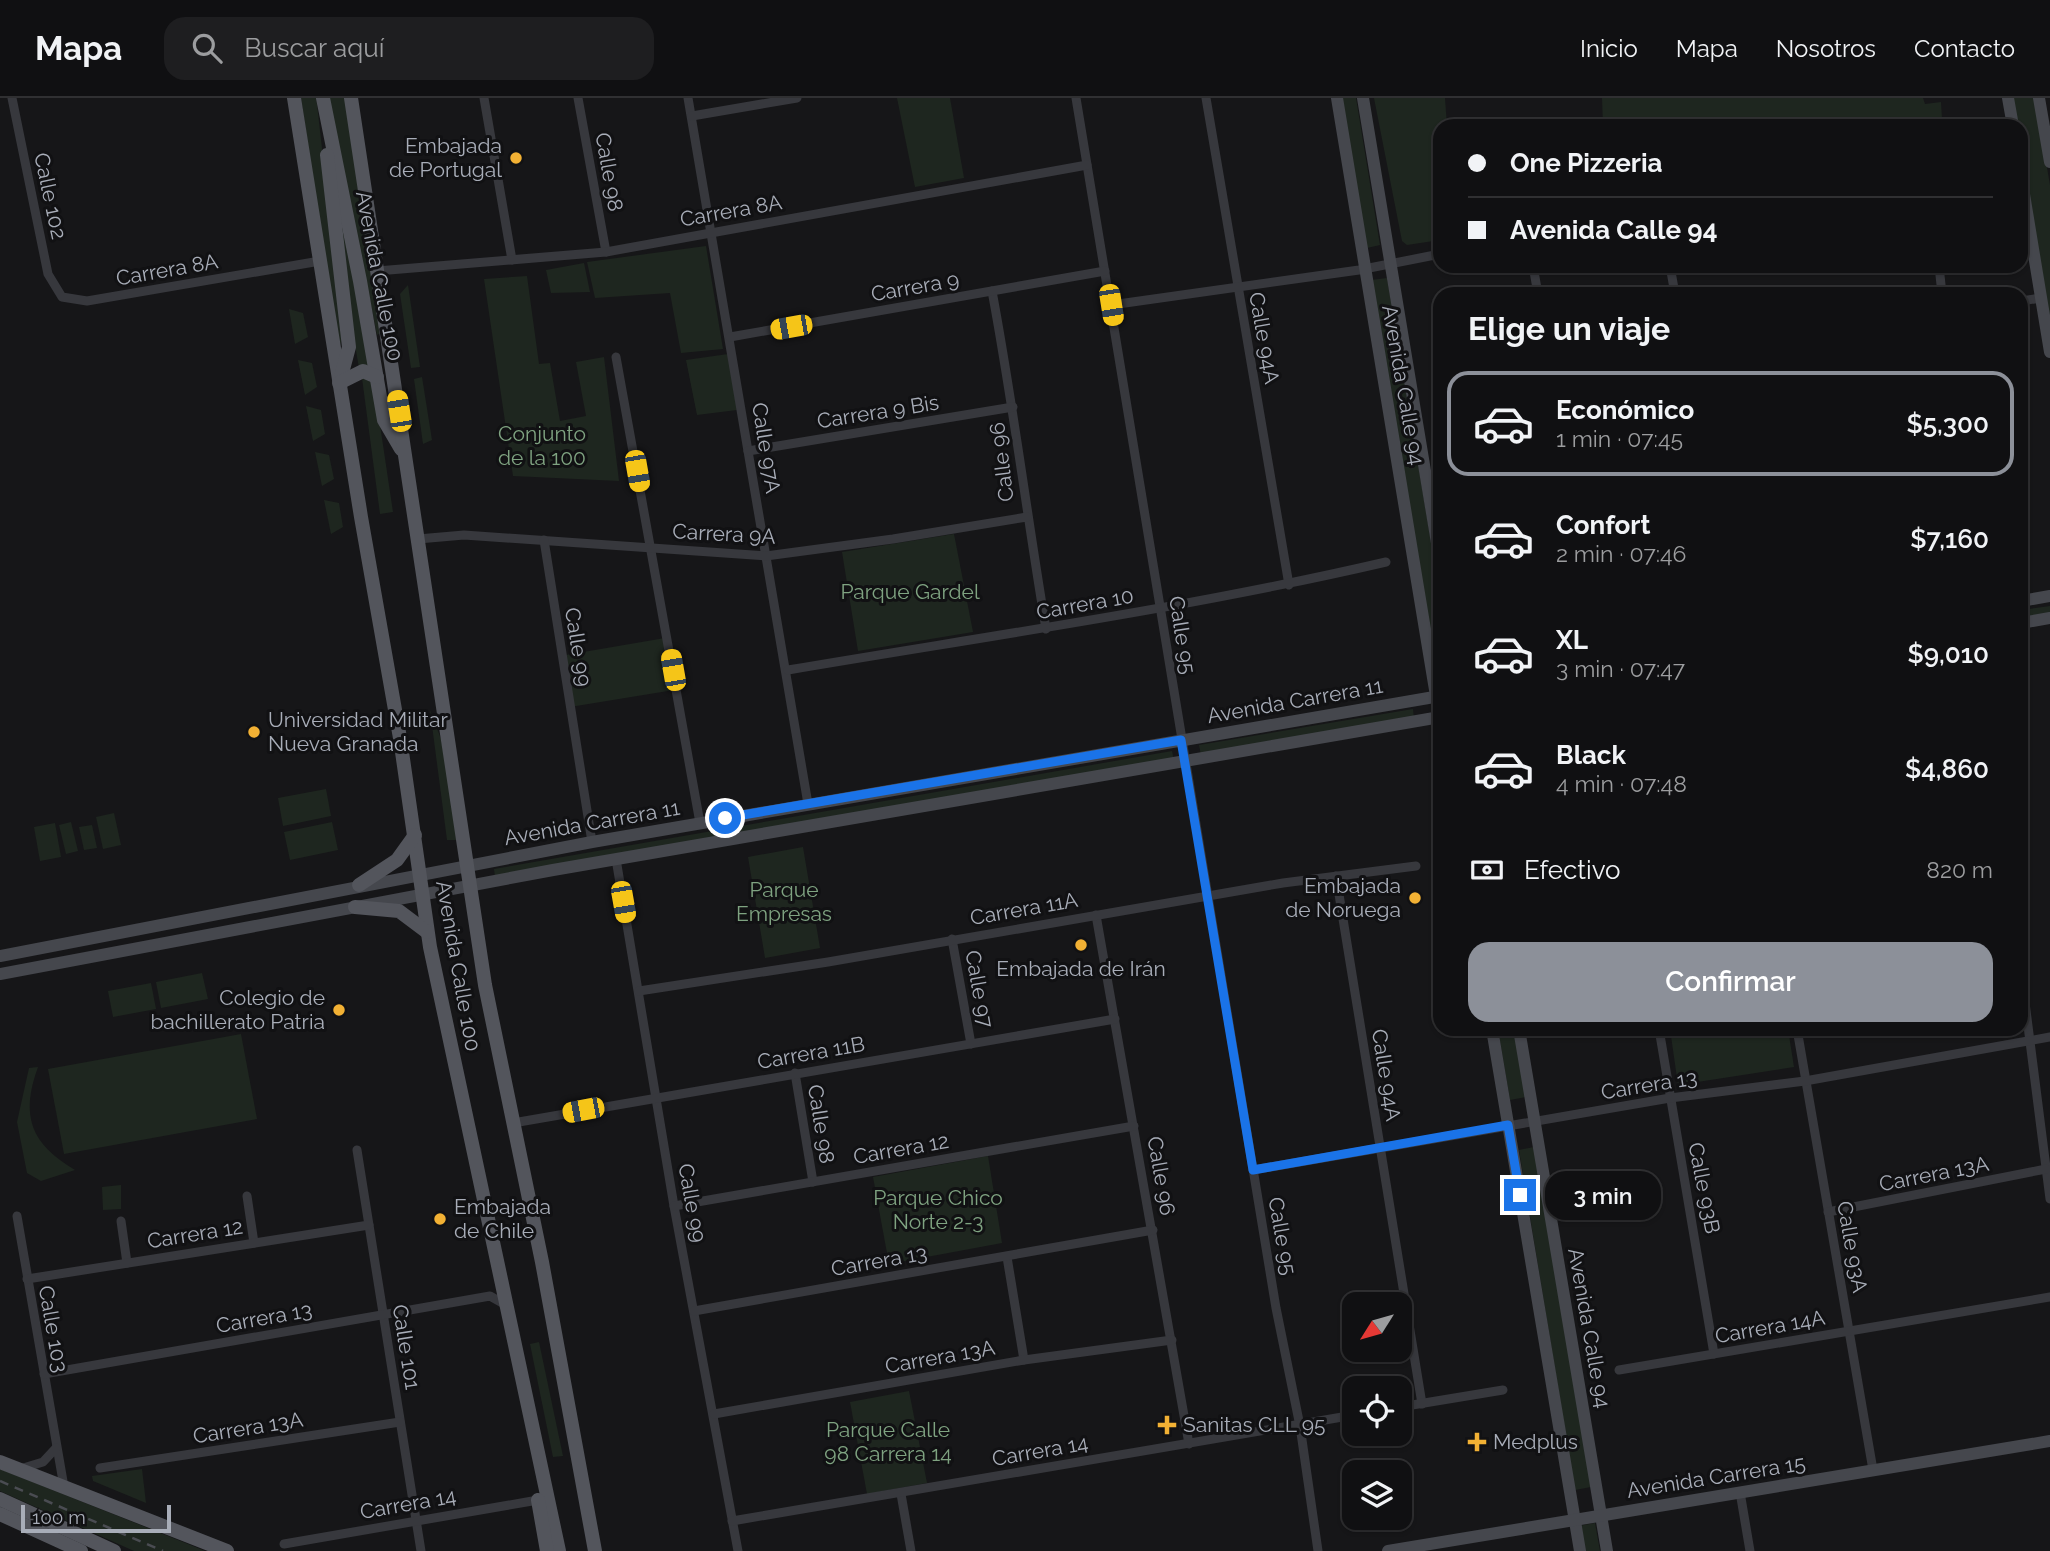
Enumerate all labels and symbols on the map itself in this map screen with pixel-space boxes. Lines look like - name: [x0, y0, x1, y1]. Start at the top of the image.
- street label: Calle 98: [590, 130, 629, 213]
- place label: Embajada de Portugal: [389, 133, 502, 182]
- street label: Calle 102: [29, 150, 72, 241]
- marker: Embajada de Portugal: [508, 150, 524, 166]
- street label: Avenida Calle 100: [351, 189, 408, 363]
- street label: Carrera 8A: [678, 189, 784, 232]
- street label: Carrera 8A: [114, 248, 220, 291]
- street label: Carrera 9: [869, 266, 961, 307]
- car: [1098, 283, 1125, 327]
- street label: Calle 94A: [1244, 290, 1285, 386]
- street label: Avenida Calle 94: [1377, 303, 1430, 467]
- car: [769, 313, 814, 341]
- car: [386, 389, 413, 433]
- street label: Carrera 9 Bis: [815, 390, 941, 433]
- street label: Calle 97A: [747, 401, 786, 495]
- park label: Conjunto de la 100: [498, 421, 586, 470]
- street label: Calle 96: [984, 421, 1019, 503]
- car: [624, 448, 651, 494]
- street label: Carrera 9A: [672, 518, 776, 549]
- park label: Parque Gardel: [840, 579, 980, 604]
- street label: Carrera 10: [1034, 583, 1136, 624]
- street label: Calle 95: [1164, 594, 1201, 676]
- street label: Calle 99: [560, 606, 597, 688]
- car: [660, 647, 687, 693]
- street label: Avenida Carrera 11: [1205, 673, 1385, 728]
- place label: Universidad Militar Nueva Granada: [268, 707, 448, 756]
- marker: Universidad Militar Nueva Granada: [246, 724, 262, 740]
- street label: Avenida Carrera 11: [502, 795, 682, 850]
- route start: [709, 802, 741, 834]
- place label: Embajada de Noruega: [1285, 873, 1401, 922]
- park label: Parque Empresas: [736, 877, 832, 926]
- street label: Avenida Calle 100: [431, 879, 486, 1053]
- car: [610, 879, 637, 925]
- street label: Carrera 11A: [968, 887, 1080, 930]
- marker: Embajada de Noruega: [1407, 890, 1423, 906]
- marker: Embajada de Irán: [1073, 937, 1089, 953]
- street label: Calle 97: [960, 948, 999, 1030]
- place label: Embajada de Irán: [996, 956, 1166, 981]
- place label: Colegio de bachillerato Patria: [150, 985, 325, 1034]
- marker: Colegio de bachillerato Patria: [331, 1002, 347, 1018]
- street label: Calle 94A: [1367, 1027, 1406, 1123]
- street label: Carrera 11B: [755, 1031, 867, 1074]
- street label: Carrera 13: [1599, 1065, 1699, 1104]
- street label: Calle 98: [803, 1083, 840, 1165]
- car: [561, 1096, 606, 1124]
- street label: Carrera 12: [851, 1128, 951, 1169]
- street label: Calle 96: [1142, 1134, 1181, 1217]
- street label: Calle 93B: [1683, 1140, 1726, 1236]
- street label: Carrera 13A: [1877, 1151, 1991, 1196]
- street label: Calle 99: [673, 1162, 712, 1244]
- callout: 3 min: [1544, 1170, 1660, 1220]
- route end: [1504, 1179, 1536, 1211]
- park label: Parque Chico Norte 2-3: [873, 1185, 1003, 1234]
- place label: Embajada de Chile: [454, 1194, 551, 1243]
- street label: Calle 95: [1263, 1195, 1302, 1277]
- street label: Calle 93A: [1832, 1199, 1873, 1295]
- marker: Embajada de Chile: [432, 1211, 448, 1227]
- street label: Carrera 12: [145, 1214, 245, 1253]
- street label: Carrera 13: [829, 1240, 929, 1281]
- street label: Avenida Calle 94: [1563, 1246, 1616, 1410]
- street label: Calle 103: [34, 1283, 73, 1374]
- north arrow: [1342, 1292, 1412, 1362]
- street label: Carrera 13: [214, 1297, 314, 1338]
- street label: Calle 101: [387, 1303, 426, 1391]
- street label: Carrera 14A: [1713, 1305, 1827, 1348]
- street label: Carrera 13A: [883, 1335, 997, 1378]
- street label: Carrera 13A: [191, 1406, 305, 1449]
- place label: Sanitas CLL 95: [1183, 1412, 1325, 1437]
- marker: Sanitas CLL 95: [1157, 1415, 1177, 1435]
- park label: Parque Calle 98 Carrera 14: [824, 1417, 952, 1466]
- place label: Medplus: [1493, 1429, 1578, 1454]
- street label: Carrera 14: [990, 1430, 1090, 1471]
- marker: Medplus: [1467, 1432, 1487, 1452]
- street label: Avenida Carrera 15: [1625, 1450, 1807, 1503]
- street label: Carrera 14: [358, 1483, 458, 1524]
- scale bar: [21, 1502, 172, 1534]

